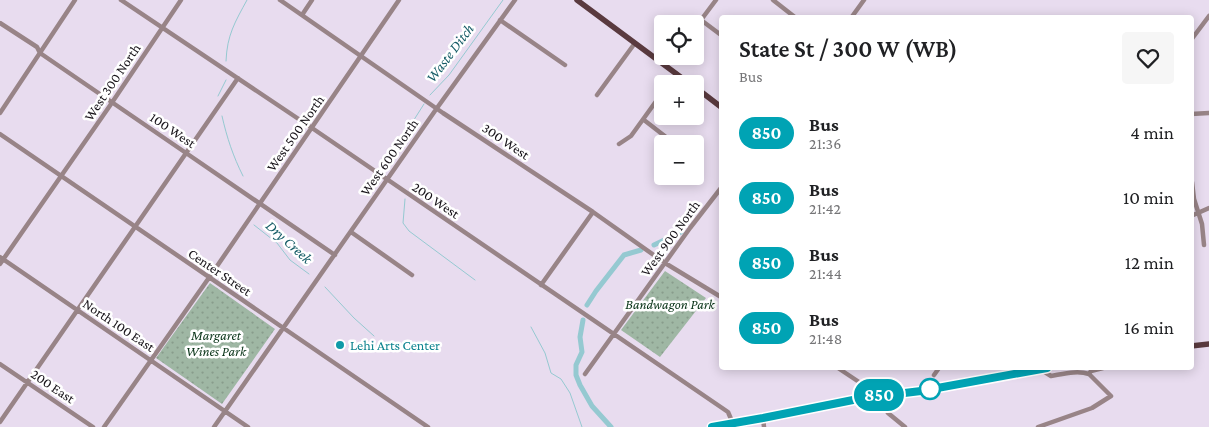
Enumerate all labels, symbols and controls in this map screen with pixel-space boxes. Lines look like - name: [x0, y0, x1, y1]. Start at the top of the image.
- map controls: [654, 15, 704, 185]
- button: locate: [654, 15, 704, 65]
- water label: Waste Ditch: [423, 21, 477, 85]
- button: heart: [1122, 32, 1174, 84]
- text: State St / 300 W (WB): [739, 35, 958, 62]
- street label: West 300 North: [80, 40, 144, 124]
- text: Bus: [739, 68, 763, 85]
- button: +: [654, 75, 704, 125]
- street label: West 500 North: [263, 91, 327, 174]
- street label: 100 West: [147, 109, 199, 151]
- text: Bus: [809, 114, 839, 135]
- street label: West 600 North: [357, 115, 422, 198]
- street label: 300 West: [479, 119, 533, 163]
- text: 4 min: [1130, 122, 1174, 143]
- text: 850: [751, 123, 782, 143]
- button: −: [654, 135, 704, 185]
- text: 21:36: [809, 135, 841, 152]
- street label: 200 West: [409, 178, 463, 222]
- text: Bus: [809, 179, 839, 200]
- text: 10 min: [1123, 187, 1174, 208]
- text: 850: [751, 188, 782, 208]
- street label: West 900 North: [637, 197, 703, 279]
- text: 21:42: [809, 200, 841, 217]
- water label: Dry Creek: [262, 217, 316, 268]
- text: Bus: [809, 244, 839, 265]
- street label: Center Street: [185, 245, 255, 299]
- text: 12 min: [1125, 252, 1174, 273]
- text: 850: [751, 253, 782, 273]
- text: 21:44: [809, 265, 842, 282]
- street label: North 100 East: [80, 295, 158, 355]
- park label: Bandwagon Park: [625, 296, 716, 312]
- text: Bus: [809, 309, 839, 330]
- text: 16 min: [1124, 317, 1174, 338]
- text: 850: [751, 318, 782, 338]
- park label: Margaret Wines Park: [186, 327, 247, 359]
- text: 21:48: [809, 330, 842, 347]
- place label: Lehi Arts Center: [350, 337, 440, 353]
- marker: Lehi Arts Center: [334, 339, 346, 351]
- street label: 200 East: [28, 366, 78, 407]
- unlabelled marker: [919, 378, 941, 400]
- line badge: 850: [850, 379, 908, 411]
- text: 850: [864, 385, 894, 405]

